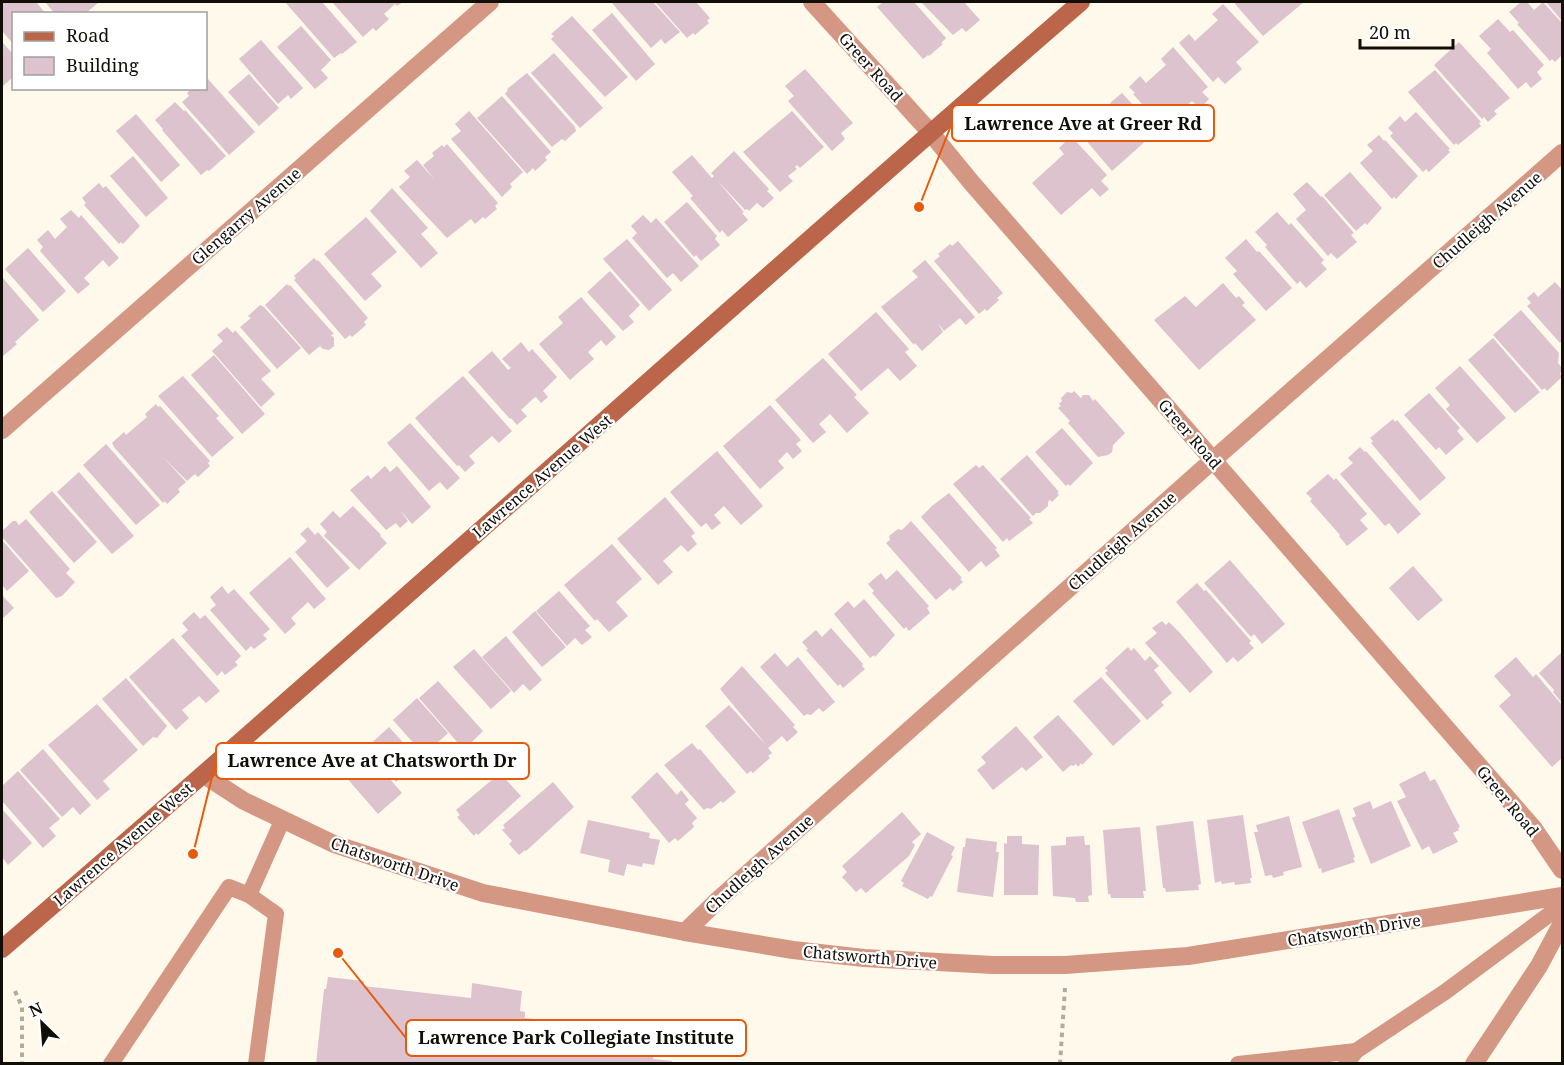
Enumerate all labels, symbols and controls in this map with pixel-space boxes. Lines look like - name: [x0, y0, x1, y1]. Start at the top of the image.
- legend: [12, 12, 207, 90]
- scale bar: [1360, 12, 1453, 50]
- text: 20 m: [1369, 20, 1411, 44]
- text: Road: [66, 23, 109, 47]
- street label: Greer Road: [834, 28, 908, 107]
- text: Building: [66, 53, 139, 77]
- callout: Lawrence Ave at Greer Rd: [952, 105, 1214, 141]
- text: Lawrence Ave at Greer Rd: [964, 111, 1202, 135]
- street label: Glengarry Avenue: [187, 162, 305, 270]
- street label: Chudleigh Avenue: [1427, 166, 1547, 274]
- street label: Greer Road: [1153, 394, 1227, 474]
- street label: Lawrence Avenue West: [467, 409, 617, 543]
- street label: Chudleigh Avenue: [1063, 486, 1181, 596]
- callout: Lawrence Ave at Chatsworth Dr: [216, 743, 529, 779]
- text: Lawrence Ave at Chatsworth Dr: [227, 748, 517, 772]
- street label: Greer Road: [1472, 761, 1544, 841]
- street label: Lawrence Avenue West: [48, 777, 198, 911]
- street label: Chudleigh Avenue: [700, 809, 818, 919]
- street label: Chatsworth Drive: [328, 832, 462, 896]
- street label: Chatsworth Drive: [1286, 909, 1422, 951]
- street label: Chatsworth Drive: [802, 940, 938, 974]
- north arrow: [12, 993, 72, 1053]
- text: N: [25, 997, 46, 1022]
- callout: Lawrence Park Collegiate Institute: [406, 1020, 746, 1056]
- text: Lawrence Park Collegiate Institute: [418, 1025, 734, 1049]

